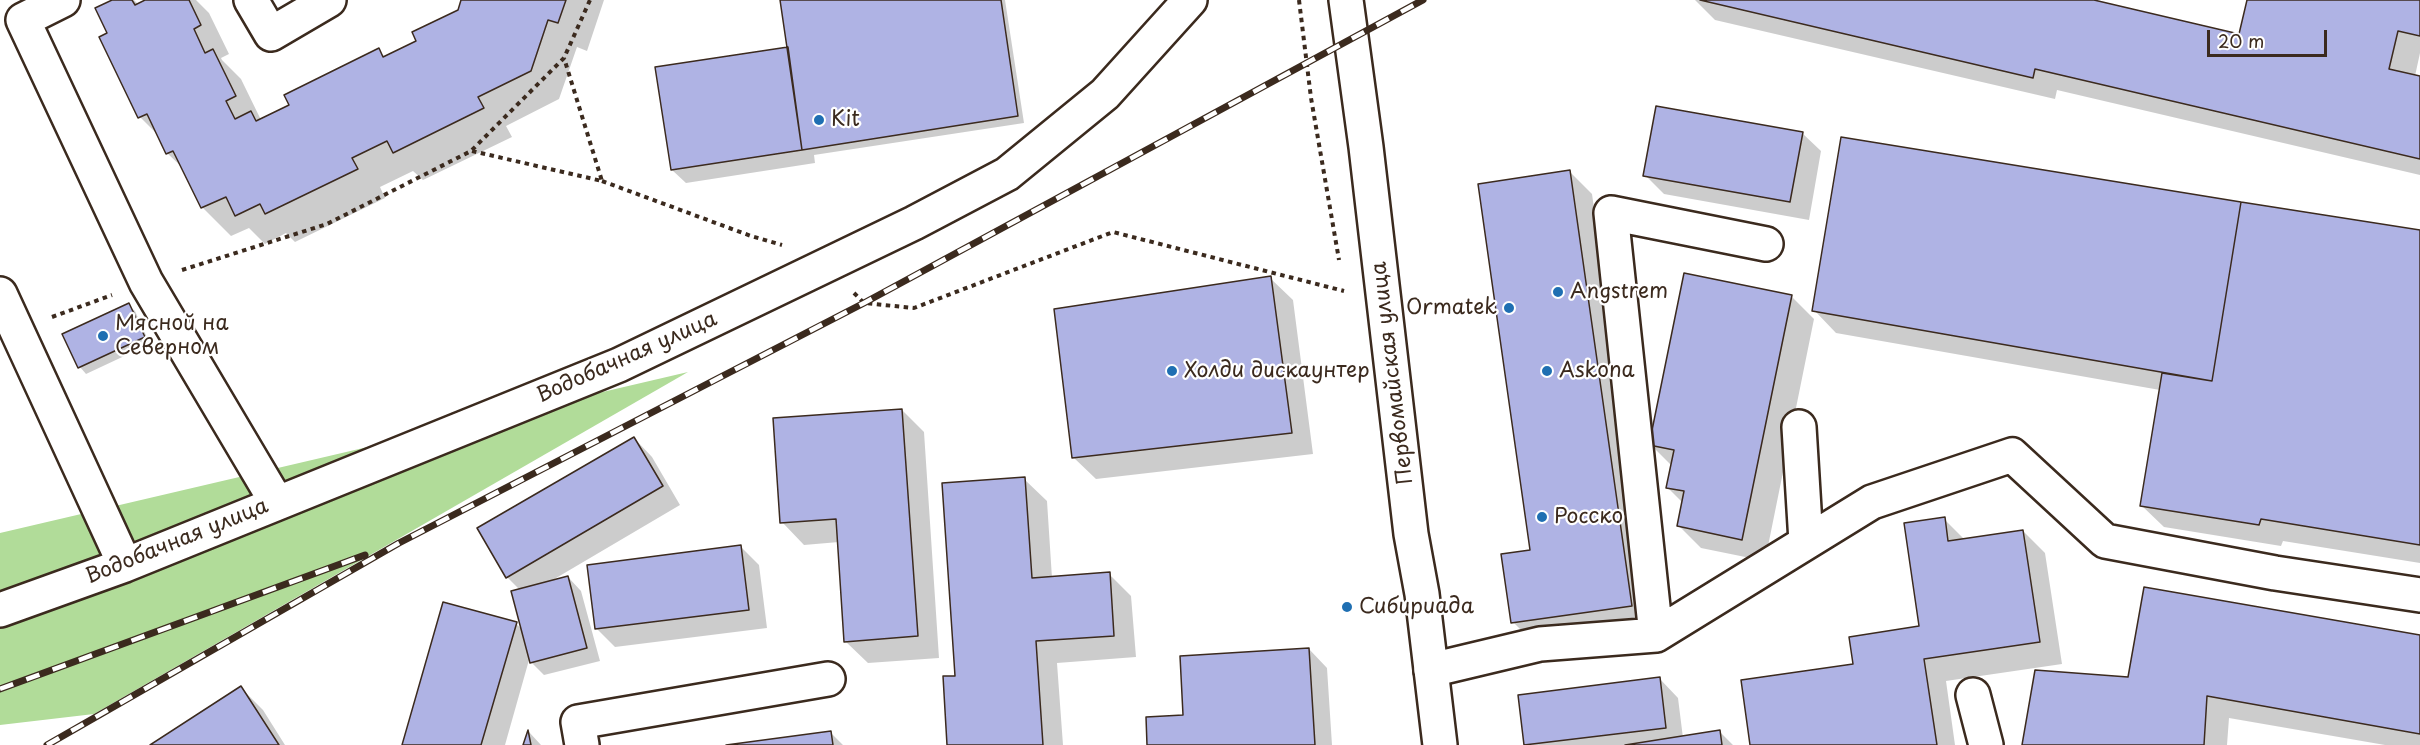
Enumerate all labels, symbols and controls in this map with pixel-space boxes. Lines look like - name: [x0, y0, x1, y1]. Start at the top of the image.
- scale bar: [2210, 18, 2330, 56]
- text: 20 m: [2218, 27, 2264, 54]
- place label: Kit: [831, 107, 860, 133]
- marker: Kit: [812, 113, 826, 127]
- street label: Первомайская улица: [1367, 260, 1419, 486]
- place label: Angstrem: [1570, 279, 1668, 305]
- marker: Angstrem: [1551, 285, 1565, 299]
- place label: Ormatek: [1406, 295, 1497, 321]
- marker: Ormatek: [1502, 301, 1516, 315]
- street label: Водобачная улица: [533, 307, 721, 409]
- place label: Мясной на Северном: [115, 311, 228, 361]
- marker: Мясной на Северном: [96, 329, 110, 343]
- place label: Холди дискаунтер: [1184, 358, 1370, 384]
- place label: Askona: [1559, 358, 1635, 384]
- marker: Холди дискаунтер: [1165, 364, 1179, 378]
- marker: Askona: [1540, 364, 1554, 378]
- street label: Водобачная улица: [82, 494, 272, 590]
- place label: Росско: [1554, 504, 1623, 530]
- marker: Росско: [1535, 510, 1549, 524]
- place label: Сибириада: [1359, 594, 1474, 620]
- marker: Сибириада: [1340, 600, 1354, 614]

